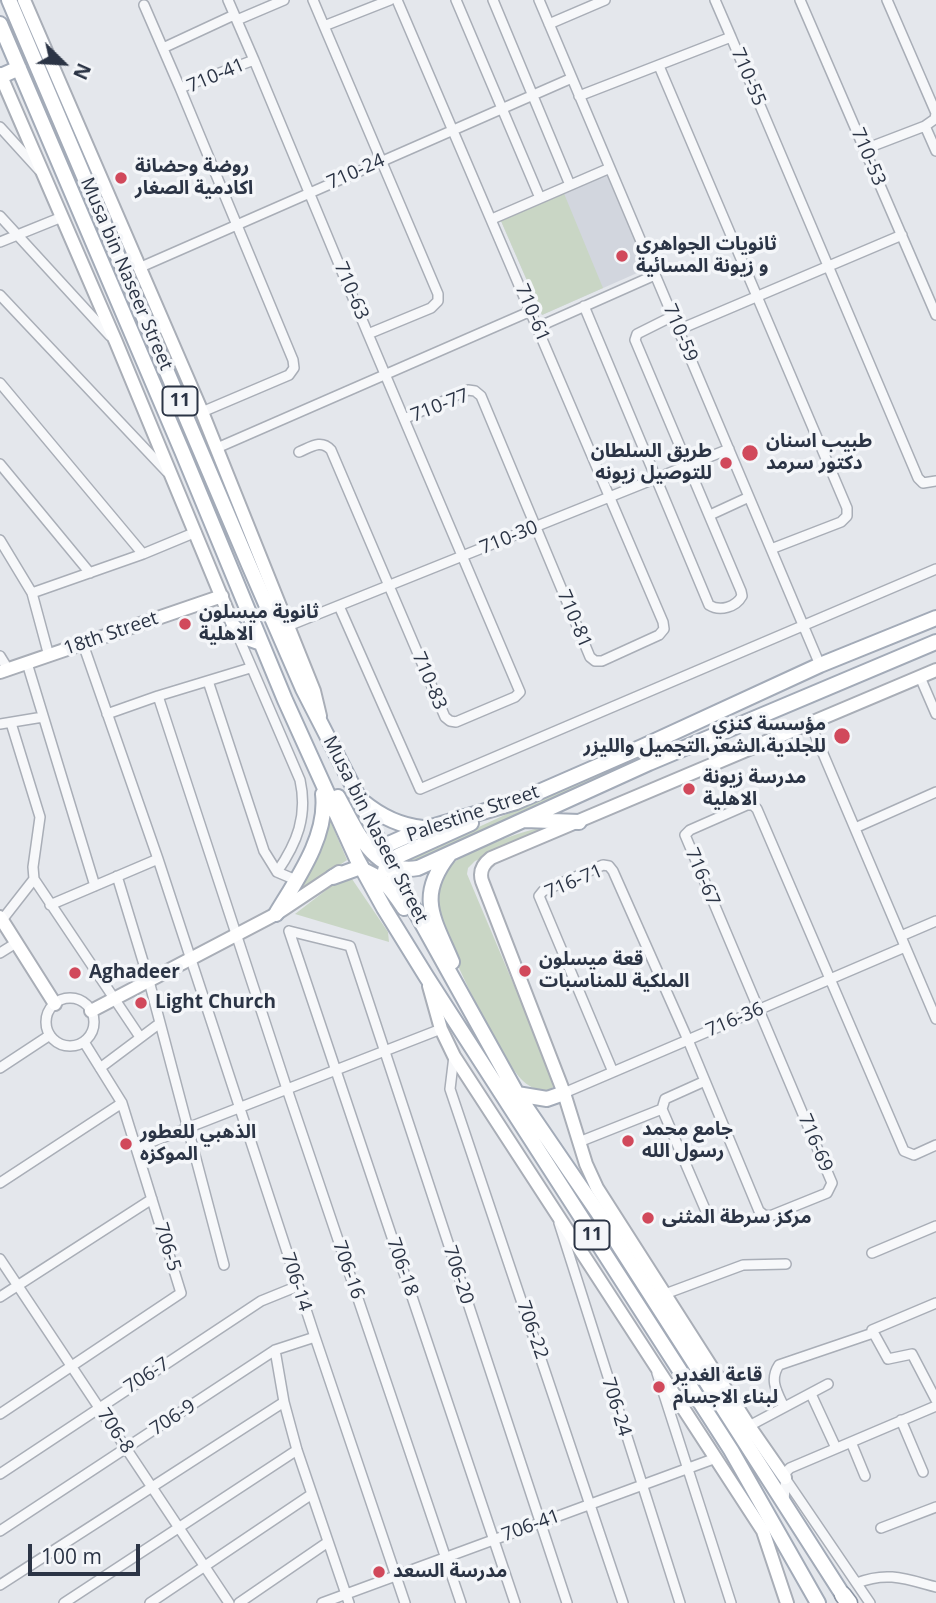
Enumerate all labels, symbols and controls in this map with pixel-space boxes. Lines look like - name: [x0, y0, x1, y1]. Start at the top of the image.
- north arrow: [28, 28, 98, 98]
- street label: 710-55: [726, 45, 770, 109]
- street label: 710-41: [184, 54, 248, 98]
- text: N: [67, 59, 97, 84]
- street label: 710-53: [846, 125, 890, 189]
- street label: 710-24: [324, 149, 388, 195]
- place label: روضة وحضانة اكادمية الصغار: [135, 156, 253, 200]
- marker: روضة وحضانة اكادمية الصغار: [113, 170, 129, 186]
- street label: Musa bin Naseer Street: [75, 174, 177, 374]
- place label: ثانويات الجواهري و زيونة المسائية: [636, 234, 777, 278]
- marker: ثانويات الجواهري و زيونة المسائية: [614, 248, 630, 264]
- street label: 710-63: [329, 259, 373, 323]
- street label: 710-61: [510, 281, 554, 345]
- street label: 710-59: [658, 301, 702, 365]
- street label: 710-77: [408, 385, 472, 427]
- road number: 11: [162, 386, 198, 416]
- place label: طبيب اسنان دكتور سرمد: [766, 431, 872, 475]
- place label: طريق السلطان للتوصيل زيونه: [591, 441, 712, 485]
- marker: طبيب اسنان دكتور سرمد: [740, 443, 760, 463]
- marker: طريق السلطان للتوصيل زيونه: [718, 455, 734, 471]
- street label: 710-30: [477, 516, 541, 560]
- street label: 710-81: [552, 587, 596, 651]
- place label: ثانوية ميسلون الاهلية: [199, 602, 319, 646]
- street label: 18th Street: [61, 607, 161, 661]
- marker: ثانوية ميسلون الاهلية: [177, 616, 193, 632]
- street label: 710-83: [407, 649, 451, 713]
- place label: مؤسسة كنزي للجلدية،الشعر،التجميل والليزر: [584, 714, 826, 758]
- marker: مؤسسة كنزي للجلدية،الشعر،التجميل والليزر: [832, 726, 852, 746]
- street label: Musa bin Naseer Street: [318, 732, 432, 928]
- place label: مدرسة زيونة الاهلية: [703, 767, 806, 811]
- street label: Palestine Street: [404, 781, 542, 847]
- marker: مدرسة زيونة الاهلية: [681, 781, 697, 797]
- street label: 716-67: [680, 845, 724, 909]
- street label: 716-71: [542, 860, 606, 904]
- place label: قعة ميسلون الملكية للمناسبات: [539, 949, 689, 993]
- place label: Aghadeer: [89, 962, 180, 984]
- marker: قعة ميسلون الملكية للمناسبات: [517, 963, 533, 979]
- marker: Aghadeer: [67, 965, 83, 981]
- place label: Light Church: [155, 992, 276, 1014]
- marker: Light Church: [133, 995, 149, 1011]
- street label: 716-36: [703, 998, 767, 1042]
- street label: 716-69: [793, 1111, 837, 1175]
- place label: جامع محمد رسول الله: [642, 1119, 733, 1163]
- place label: الذهبي للعطور الموكزه: [140, 1122, 256, 1166]
- marker: جامع محمد رسول الله: [620, 1133, 636, 1149]
- marker: الذهبي للعطور الموكزه: [118, 1136, 134, 1152]
- place label: مركز سرطة المثنى: [662, 1207, 811, 1229]
- marker: مركز سرطة المثنى: [640, 1210, 656, 1226]
- street label: 706-5: [149, 1220, 185, 1274]
- road number: 11: [574, 1220, 610, 1250]
- street label: 706-18: [381, 1235, 423, 1299]
- street label: 706-16: [327, 1238, 369, 1302]
- street label: 706-20: [438, 1243, 478, 1307]
- street label: 706-14: [276, 1250, 316, 1314]
- street label: 706-22: [511, 1298, 553, 1362]
- street label: 706-7: [120, 1353, 174, 1399]
- place label: قاعة الغدير لبناء الاجسام: [673, 1365, 778, 1409]
- street label: 706-24: [596, 1375, 636, 1439]
- marker: قاعة الغدير لبناء الاجسام: [651, 1379, 667, 1395]
- street label: 706-9: [146, 1395, 200, 1441]
- street label: 706-8: [92, 1404, 138, 1458]
- street label: 706-41: [499, 1505, 563, 1547]
- scale bar: [32, 1530, 144, 1574]
- text: 100 m: [41, 1542, 102, 1570]
- place label: مدرسة السعد: [393, 1561, 507, 1583]
- marker: مدرسة السعد: [371, 1564, 387, 1580]

